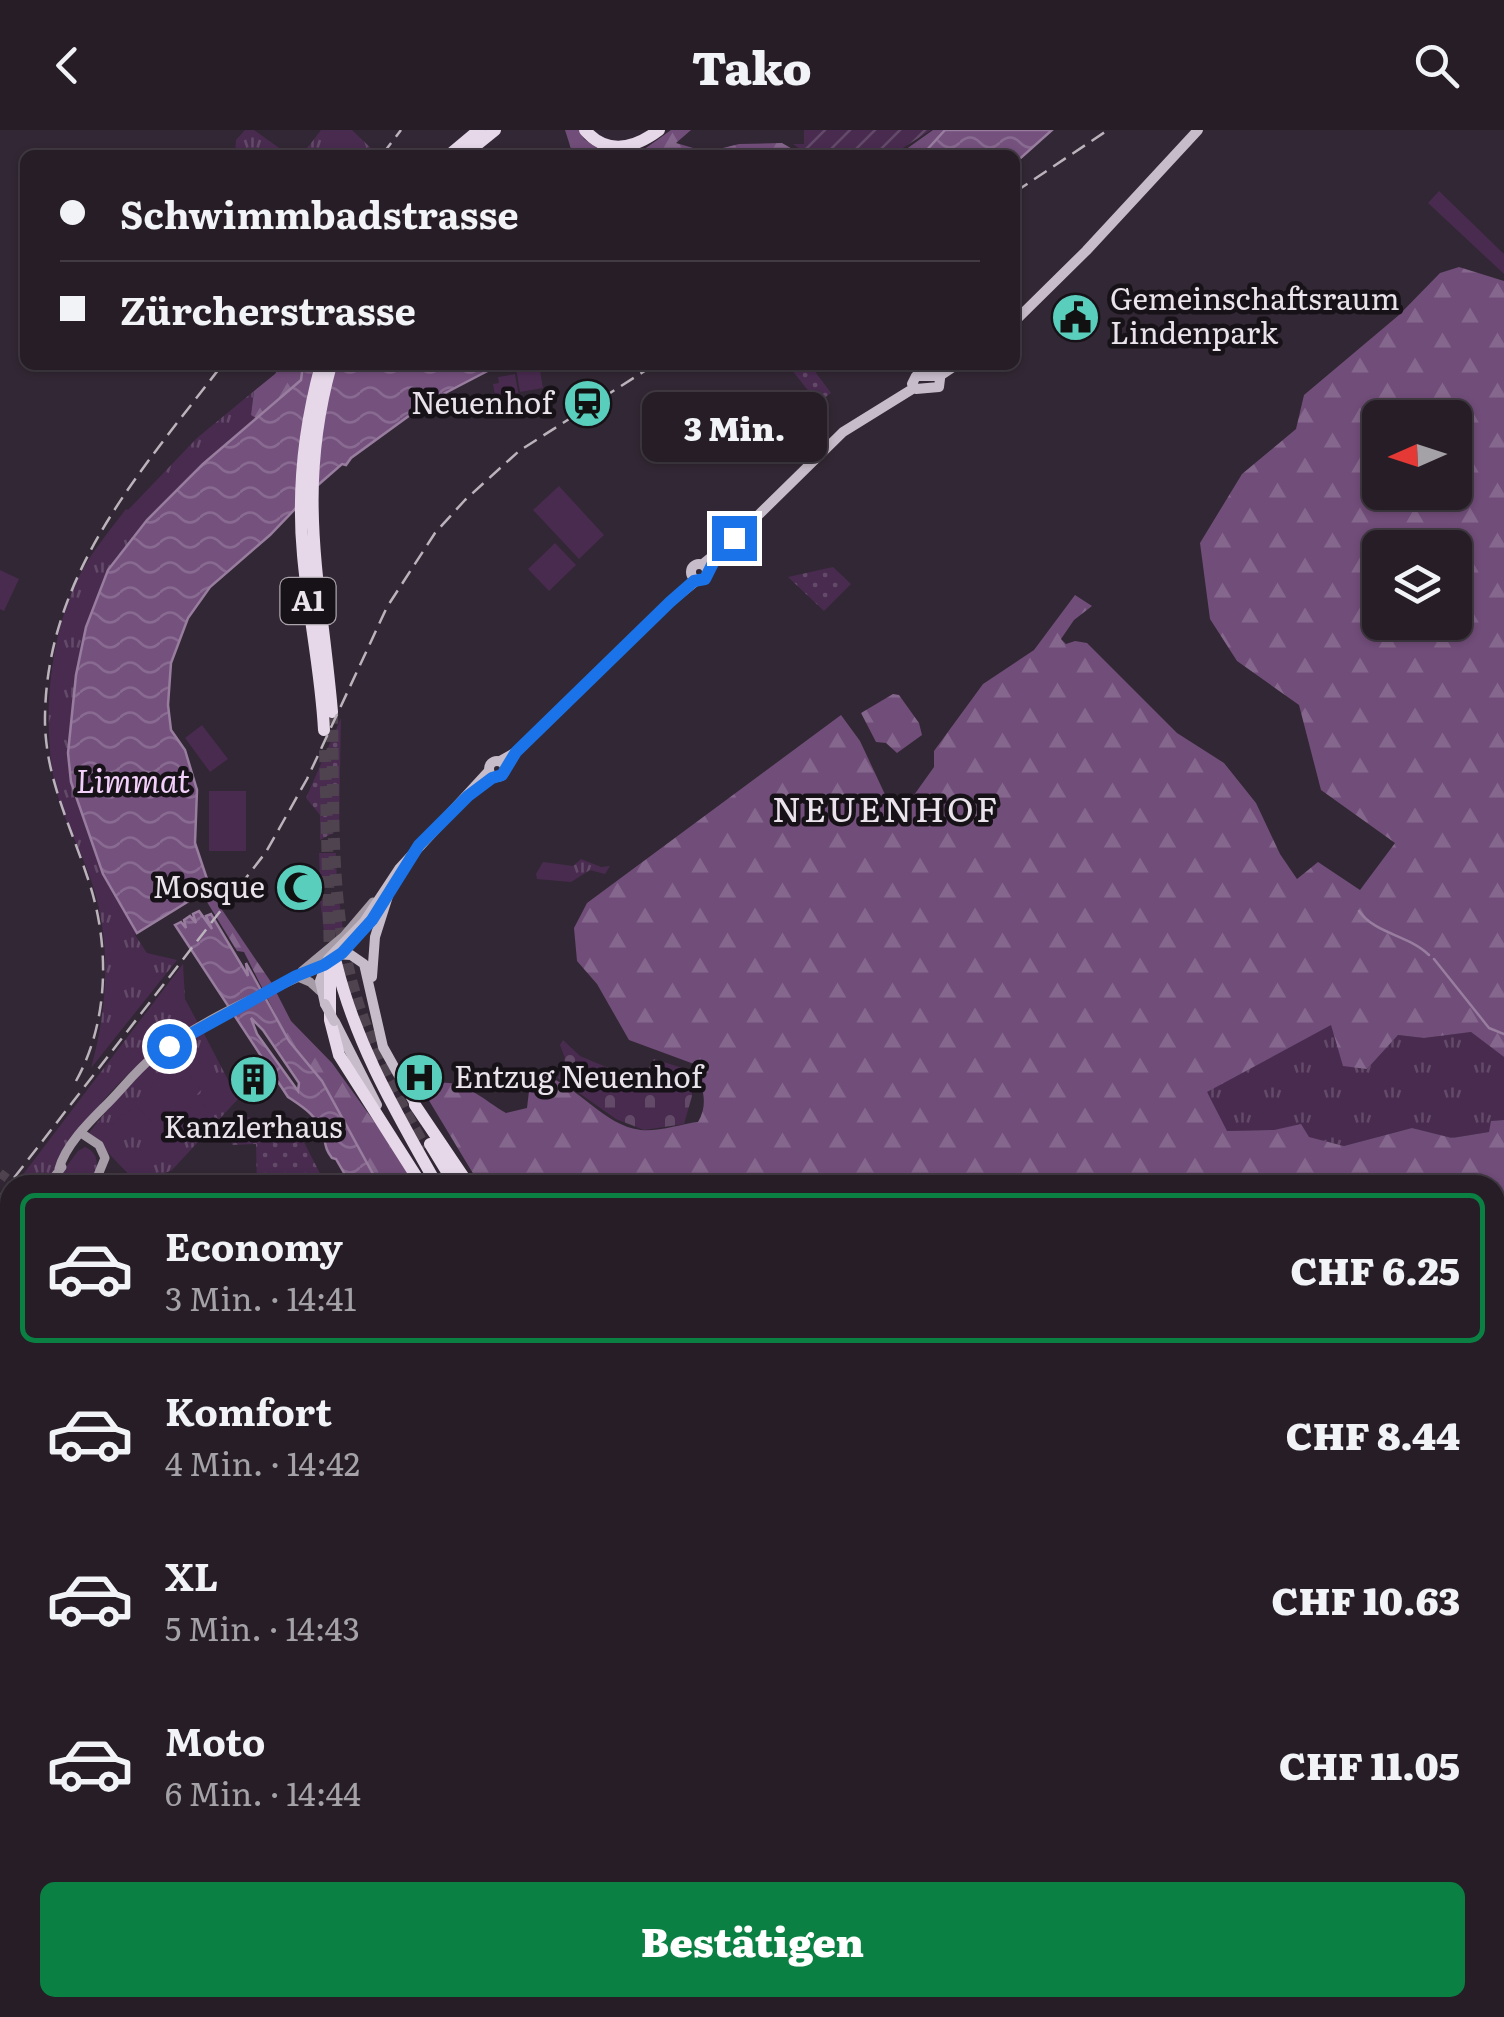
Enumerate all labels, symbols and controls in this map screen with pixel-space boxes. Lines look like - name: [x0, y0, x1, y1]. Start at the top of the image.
- text: Tako: [692, 32, 812, 99]
- icon: back: [40, 38, 95, 93]
- icon: search: [1409, 38, 1464, 93]
- text: Schwimmbadstrasse: [120, 184, 519, 241]
- place label: Gemeinschaftsraum Lindenpark: [1110, 275, 1400, 353]
- text: Zürcherstrasse: [120, 280, 416, 337]
- public building icon: Gemeinschaftsraum Lindenpark: [1049, 291, 1101, 343]
- station icon: Neuenhof: [562, 378, 614, 430]
- place label: Neuenhof: [411, 379, 555, 423]
- callout: 3 Min.: [642, 393, 826, 463]
- north arrow: [1362, 400, 1472, 510]
- map controls: [1362, 400, 1472, 640]
- text: 3 Min.: [684, 403, 785, 451]
- route end: [712, 516, 757, 561]
- button: layers: [1362, 530, 1472, 640]
- road number: A1: [280, 578, 336, 624]
- water label: Limmat: [76, 755, 190, 803]
- district label: NEUENHOF: [772, 781, 1000, 833]
- mosque icon: Mosque: [274, 862, 326, 914]
- place label: Mosque: [153, 863, 265, 907]
- route start: [147, 1024, 192, 1069]
- hospital icon: Entzug Neuenhof: [393, 1052, 445, 1104]
- building icon: Kanzlerhaus: [227, 1053, 279, 1105]
- place label: Entzug Neuenhof: [454, 1053, 705, 1097]
- place label: Kanzlerhaus: [164, 1103, 342, 1147]
- text: Economy: [165, 1216, 343, 1273]
- icon: car: [45, 1223, 135, 1313]
- text: CHF 6.25: [1290, 1240, 1460, 1297]
- text: 3 Min. · 14:41: [165, 1273, 357, 1321]
- text: Komfort: [165, 1381, 332, 1438]
- icon: car: [45, 1388, 135, 1478]
- text: CHF 8.44: [1285, 1405, 1460, 1462]
- text: 4 Min. · 14:42: [165, 1438, 360, 1486]
- text: XL: [165, 1546, 218, 1603]
- icon: car: [45, 1553, 135, 1643]
- text: CHF 10.63: [1271, 1570, 1460, 1627]
- text: 5 Min. · 14:43: [165, 1603, 360, 1651]
- text: Moto: [165, 1711, 265, 1768]
- icon: car: [45, 1718, 135, 1808]
- text: CHF 11.05: [1279, 1735, 1460, 1792]
- text: 6 Min. · 14:44: [165, 1768, 361, 1816]
- button: Bestätigen: [40, 1882, 1465, 1997]

